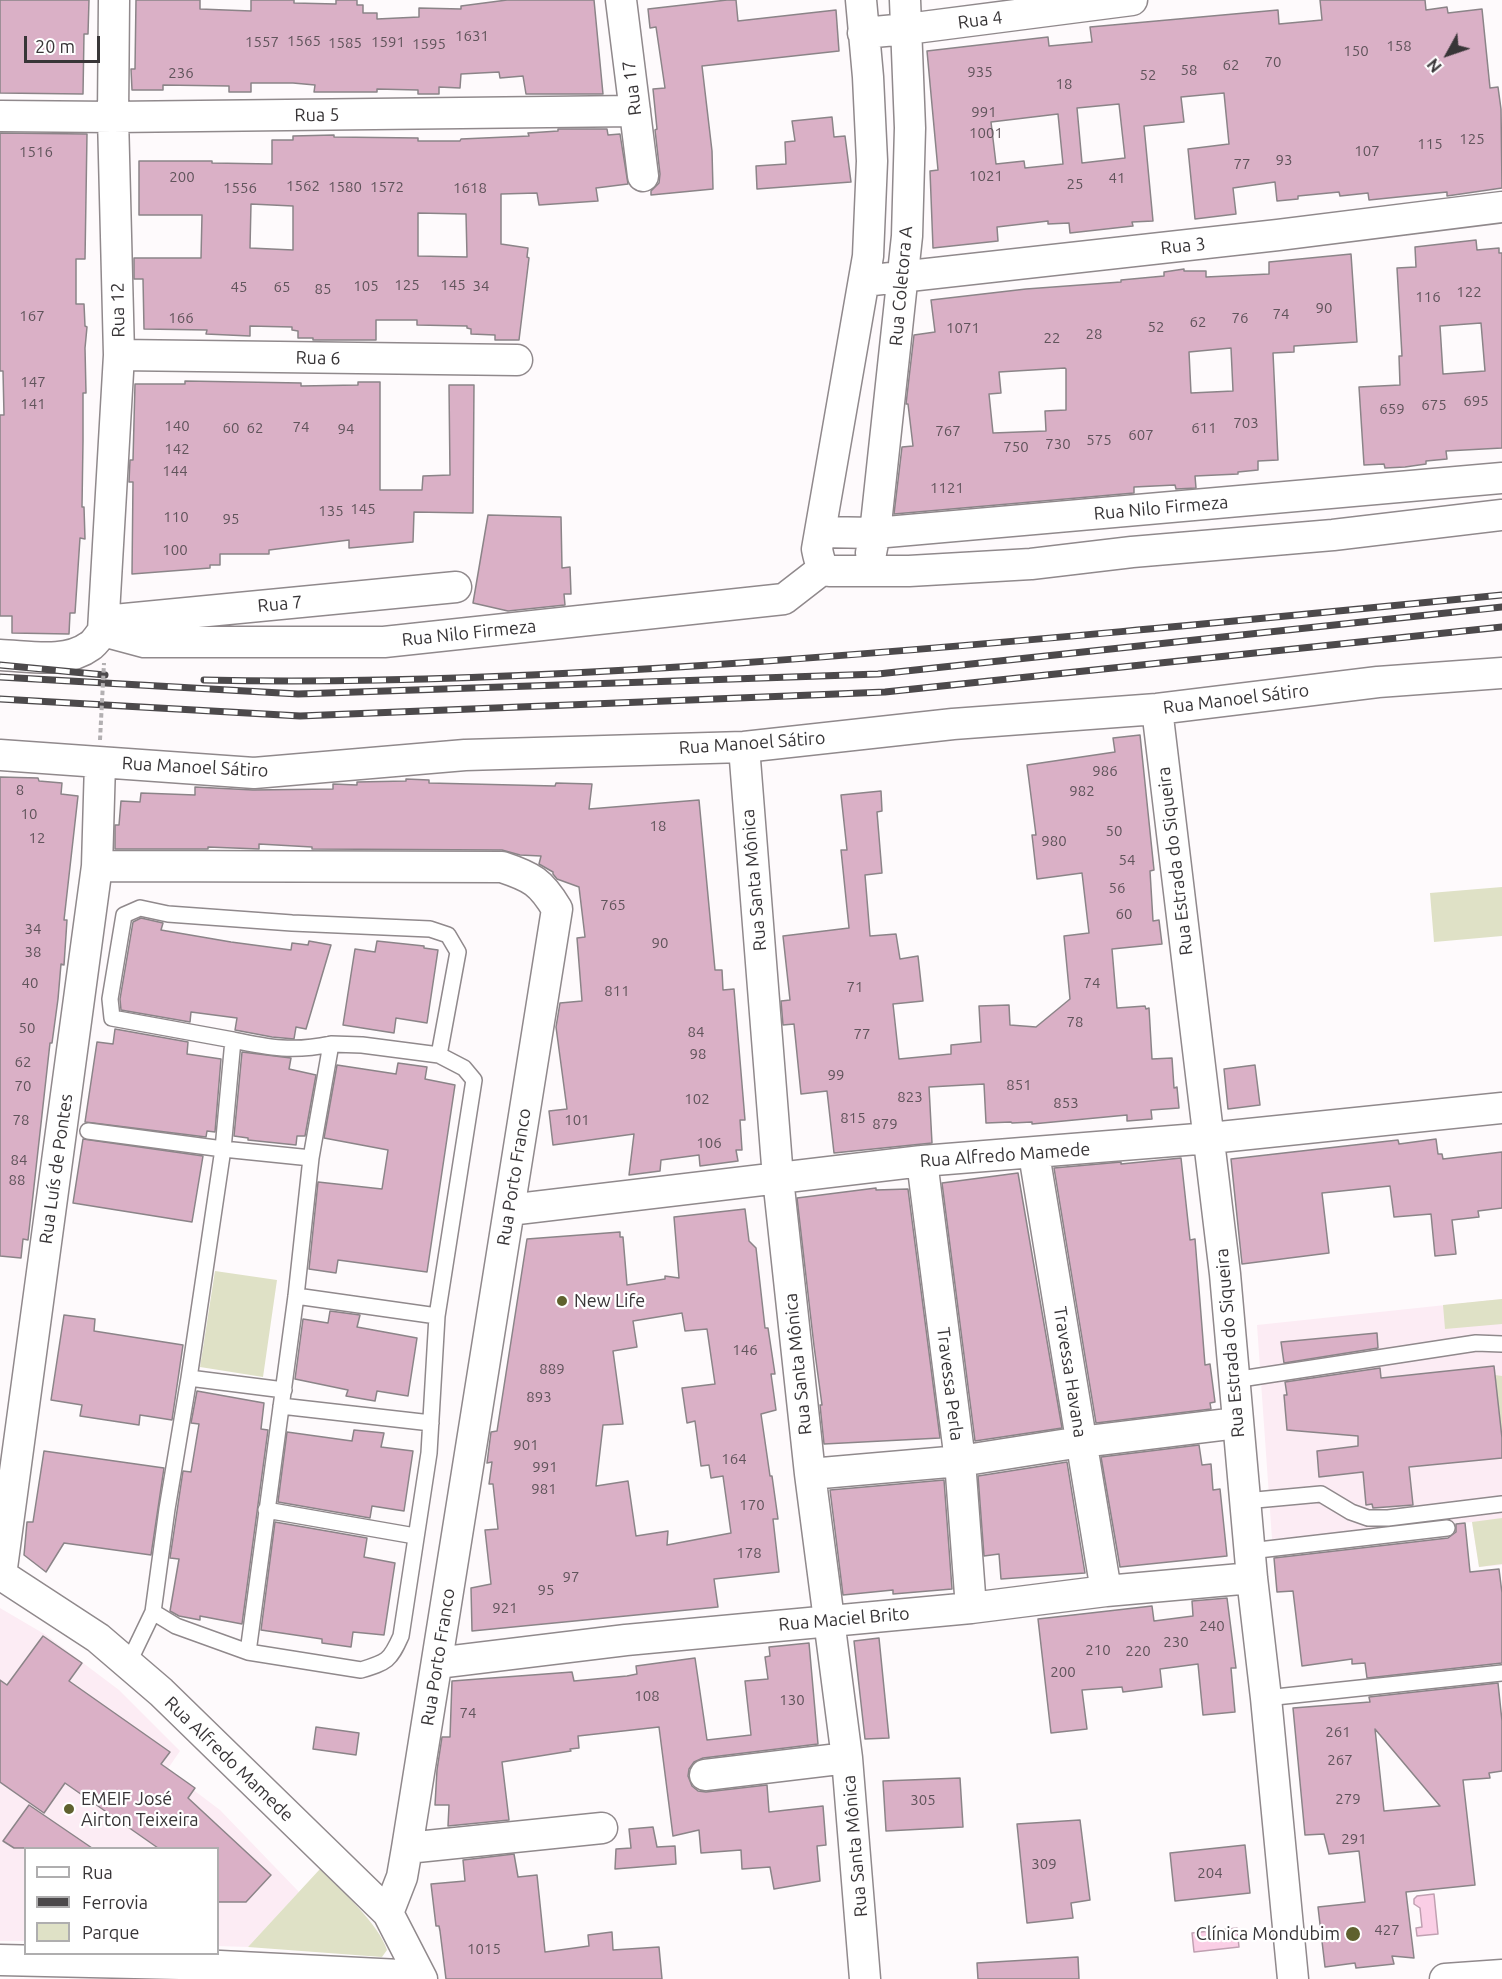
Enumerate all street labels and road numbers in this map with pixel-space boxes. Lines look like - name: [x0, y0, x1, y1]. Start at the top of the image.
- street label: Rua 4: [956, 7, 1004, 33]
- street label: Rua 17: [618, 59, 646, 117]
- street label: Rua 5: [294, 104, 340, 126]
- street label: Rua Coletora A: [885, 225, 917, 347]
- street label: Rua 3: [1159, 233, 1207, 259]
- street label: Rua 12: [107, 282, 129, 338]
- street label: Rua 6: [295, 347, 341, 369]
- street label: Rua Nilo Firmeza: [1093, 491, 1229, 525]
- street label: Rua 7: [257, 591, 303, 617]
- street label: Rua Nilo Firmeza: [401, 615, 537, 651]
- street label: Rua Manoel Sátiro: [1162, 679, 1310, 719]
- street label: Rua Manoel Sátiro: [678, 727, 826, 759]
- street label: Rua Manoel Sátiro: [121, 752, 269, 782]
- street label: Rua Estrada do Siqueira: [1153, 765, 1197, 957]
- street label: Rua Santa Mônica: [737, 808, 771, 952]
- street label: Rua Luís de Pontes: [35, 1093, 77, 1245]
- street label: Rua Porto Franco: [492, 1107, 536, 1247]
- street label: Rua Alfredo Mamede: [919, 1138, 1091, 1172]
- street label: Rua Estrada do Siqueira: [1211, 1247, 1249, 1439]
- street label: Rua Santa Mônica: [780, 1292, 816, 1436]
- street label: Travessa Havana: [1049, 1305, 1091, 1439]
- street label: Travessa Perla: [932, 1326, 968, 1442]
- street label: Rua Porto Franco: [416, 1587, 460, 1727]
- street label: Rua Maciel Brito: [778, 1603, 910, 1635]
- street label: Rua Alfredo Mamede: [160, 1692, 298, 1826]
- street label: Rua Santa Mônica: [838, 1774, 872, 1918]

